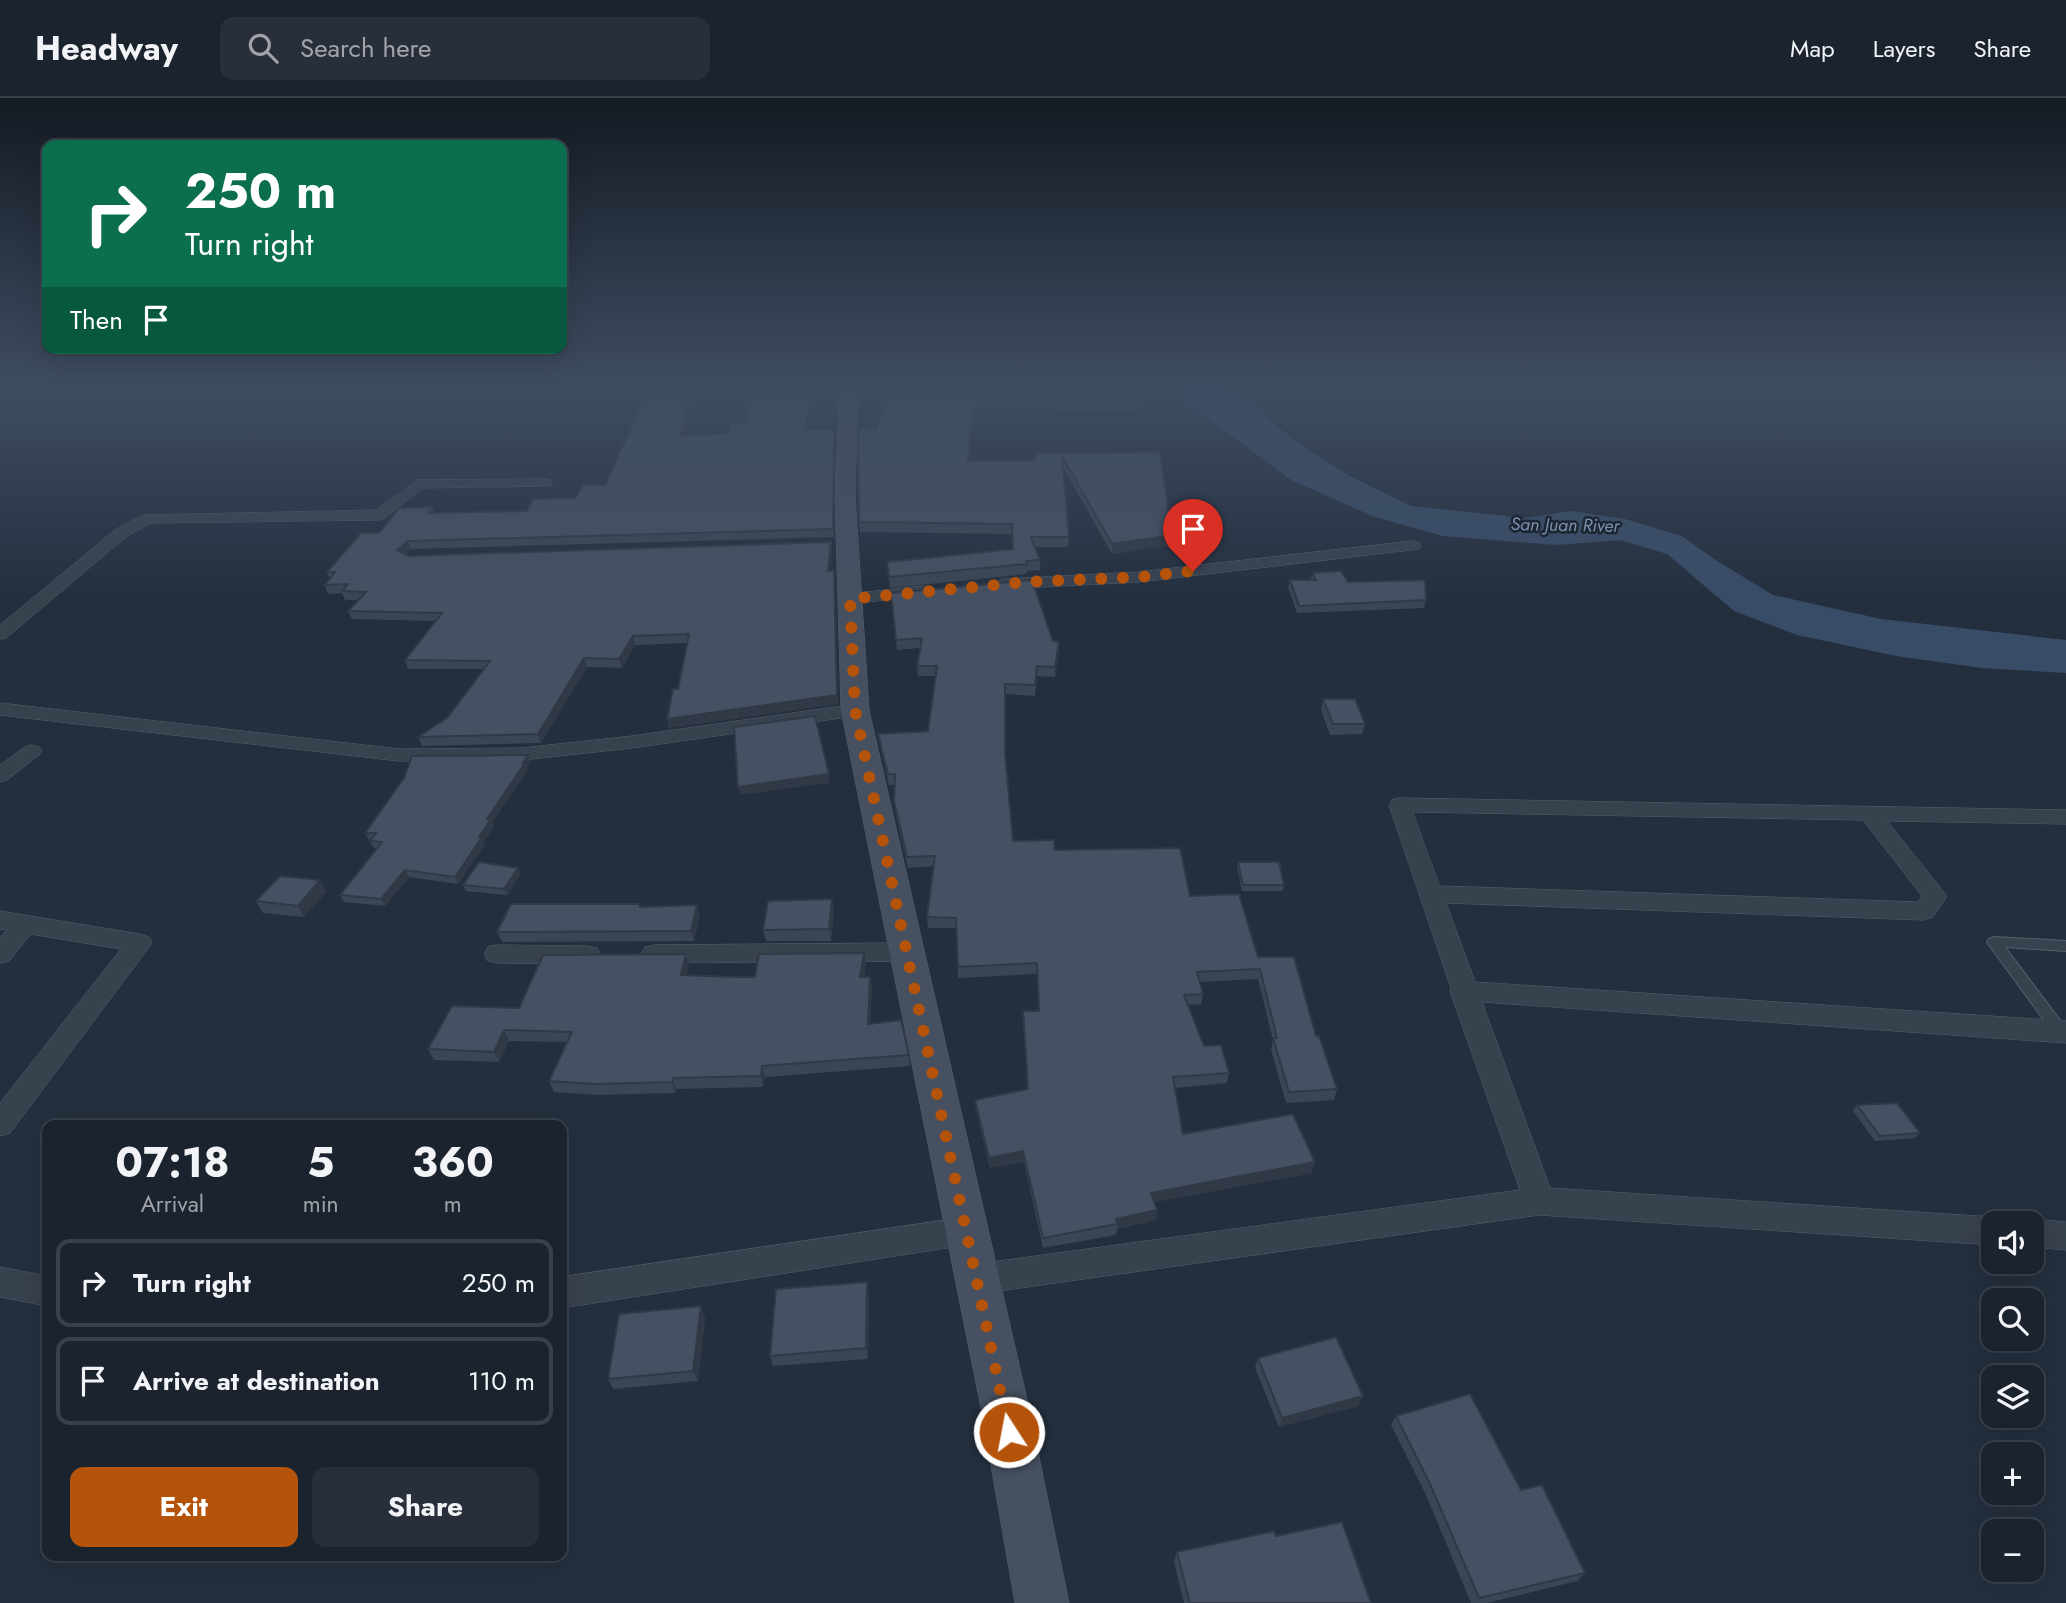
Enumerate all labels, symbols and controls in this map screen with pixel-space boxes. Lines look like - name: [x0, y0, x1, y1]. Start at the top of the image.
- search box: [220, 17, 710, 80]
- text: Headway: [35, 25, 178, 72]
- icon: search: [244, 29, 282, 67]
- text: Search here: [300, 29, 431, 67]
- text: Map: [1790, 31, 1835, 66]
- text: Layers: [1873, 31, 1935, 66]
- text: Share: [1973, 31, 2031, 66]
- text: 250 m: [185, 156, 336, 226]
- icon: right: [70, 168, 161, 259]
- text: Turn right: [185, 221, 314, 267]
- text: Then: [70, 301, 123, 339]
- icon: arrive: [137, 301, 175, 339]
- pin: [1163, 499, 1223, 571]
- icon: arrive: [1174, 510, 1212, 548]
- water label: San Juan River: [1510, 511, 1621, 539]
- text: 07:18: [115, 1132, 230, 1193]
- text: 5: [307, 1132, 334, 1193]
- text: 360: [412, 1132, 494, 1193]
- text: Arrival: [141, 1187, 204, 1221]
- text: min: [303, 1187, 339, 1221]
- text: m: [444, 1187, 462, 1221]
- map controls: [1981, 1211, 2044, 1582]
- button: sound: [1981, 1211, 2044, 1274]
- icon: right: [74, 1264, 112, 1302]
- text: Turn right: [133, 1264, 251, 1302]
- text: 250 m: [462, 1264, 535, 1302]
- button: search: [1981, 1288, 2044, 1351]
- icon: arrive: [74, 1362, 112, 1400]
- text: Arrive at destination: [133, 1362, 380, 1400]
- text: 110 m: [468, 1362, 535, 1400]
- button: layers: [1981, 1365, 2044, 1428]
- position arrow: [972, 1395, 1046, 1469]
- button: +: [1981, 1442, 2044, 1505]
- button: Exit: [70, 1467, 298, 1547]
- button: Share: [312, 1467, 539, 1547]
- button: −: [1981, 1519, 2044, 1582]

